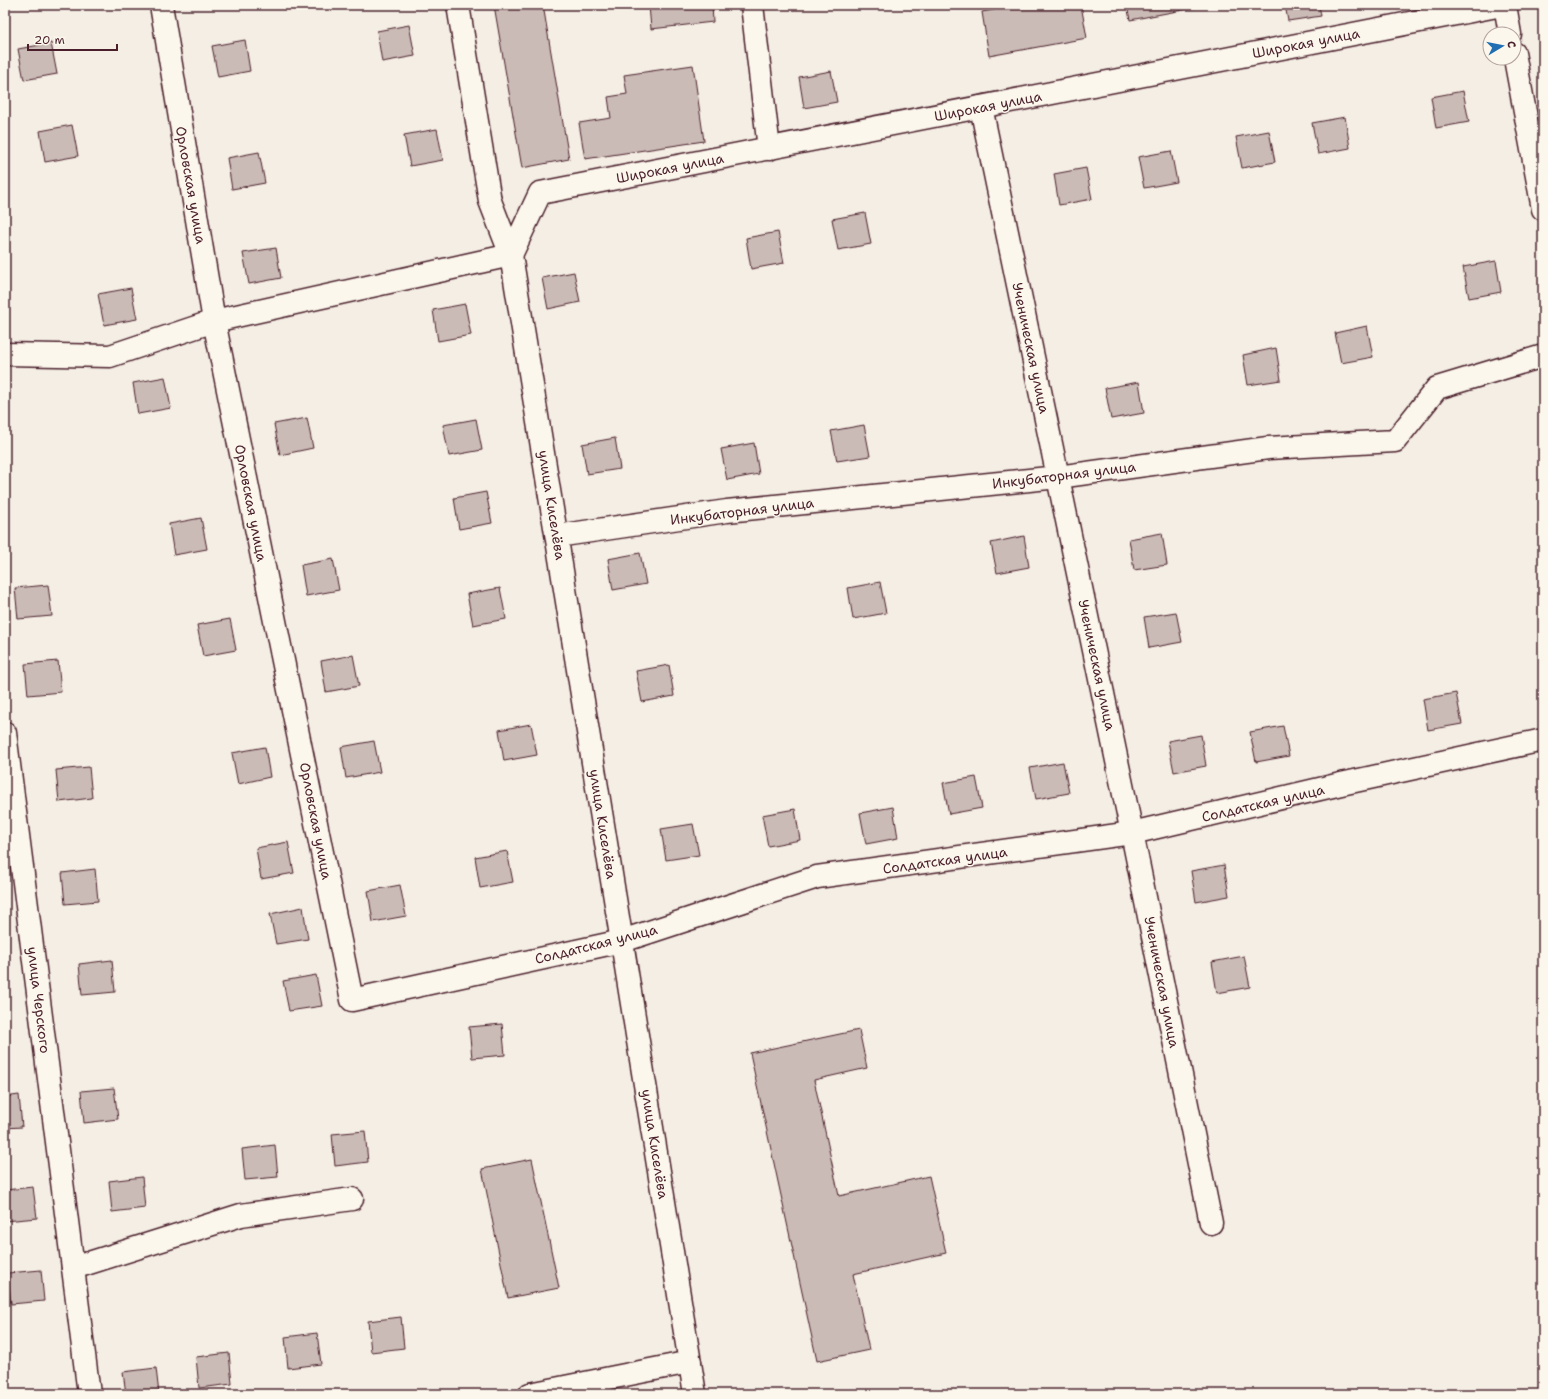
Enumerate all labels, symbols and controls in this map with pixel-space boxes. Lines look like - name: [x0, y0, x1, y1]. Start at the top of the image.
- street label: Широкая улица: [1251, 24, 1362, 62]
- scale bar: [28, 26, 117, 52]
- north arrow: [1482, 26, 1522, 66]
- text: 20 m: [34, 32, 65, 48]
- text: С: [1503, 40, 1519, 49]
- street label: Широкая улица: [933, 87, 1044, 125]
- street label: Орловская улица: [172, 125, 210, 245]
- street label: Широкая улица: [615, 149, 726, 187]
- street label: Ученическая улица: [1008, 281, 1054, 415]
- street label: Орловская улица: [231, 443, 271, 563]
- street label: улица Киселёва: [534, 449, 570, 561]
- street label: Инкубаторная улица: [991, 457, 1137, 493]
- street label: Инкубаторная улица: [669, 493, 815, 529]
- street label: Ученическая улица: [1074, 598, 1120, 732]
- street label: Орловская улица: [296, 761, 336, 881]
- street label: улица Киселёва: [585, 768, 621, 880]
- street label: Солдатская улица: [1200, 780, 1327, 826]
- street label: Солдатская улица: [882, 842, 1009, 878]
- street label: Ученическая улица: [1140, 915, 1184, 1050]
- street label: Солдатская улица: [533, 920, 659, 968]
- street label: улица Черского: [24, 946, 54, 1054]
- street label: улица Киселёва: [637, 1088, 673, 1200]

